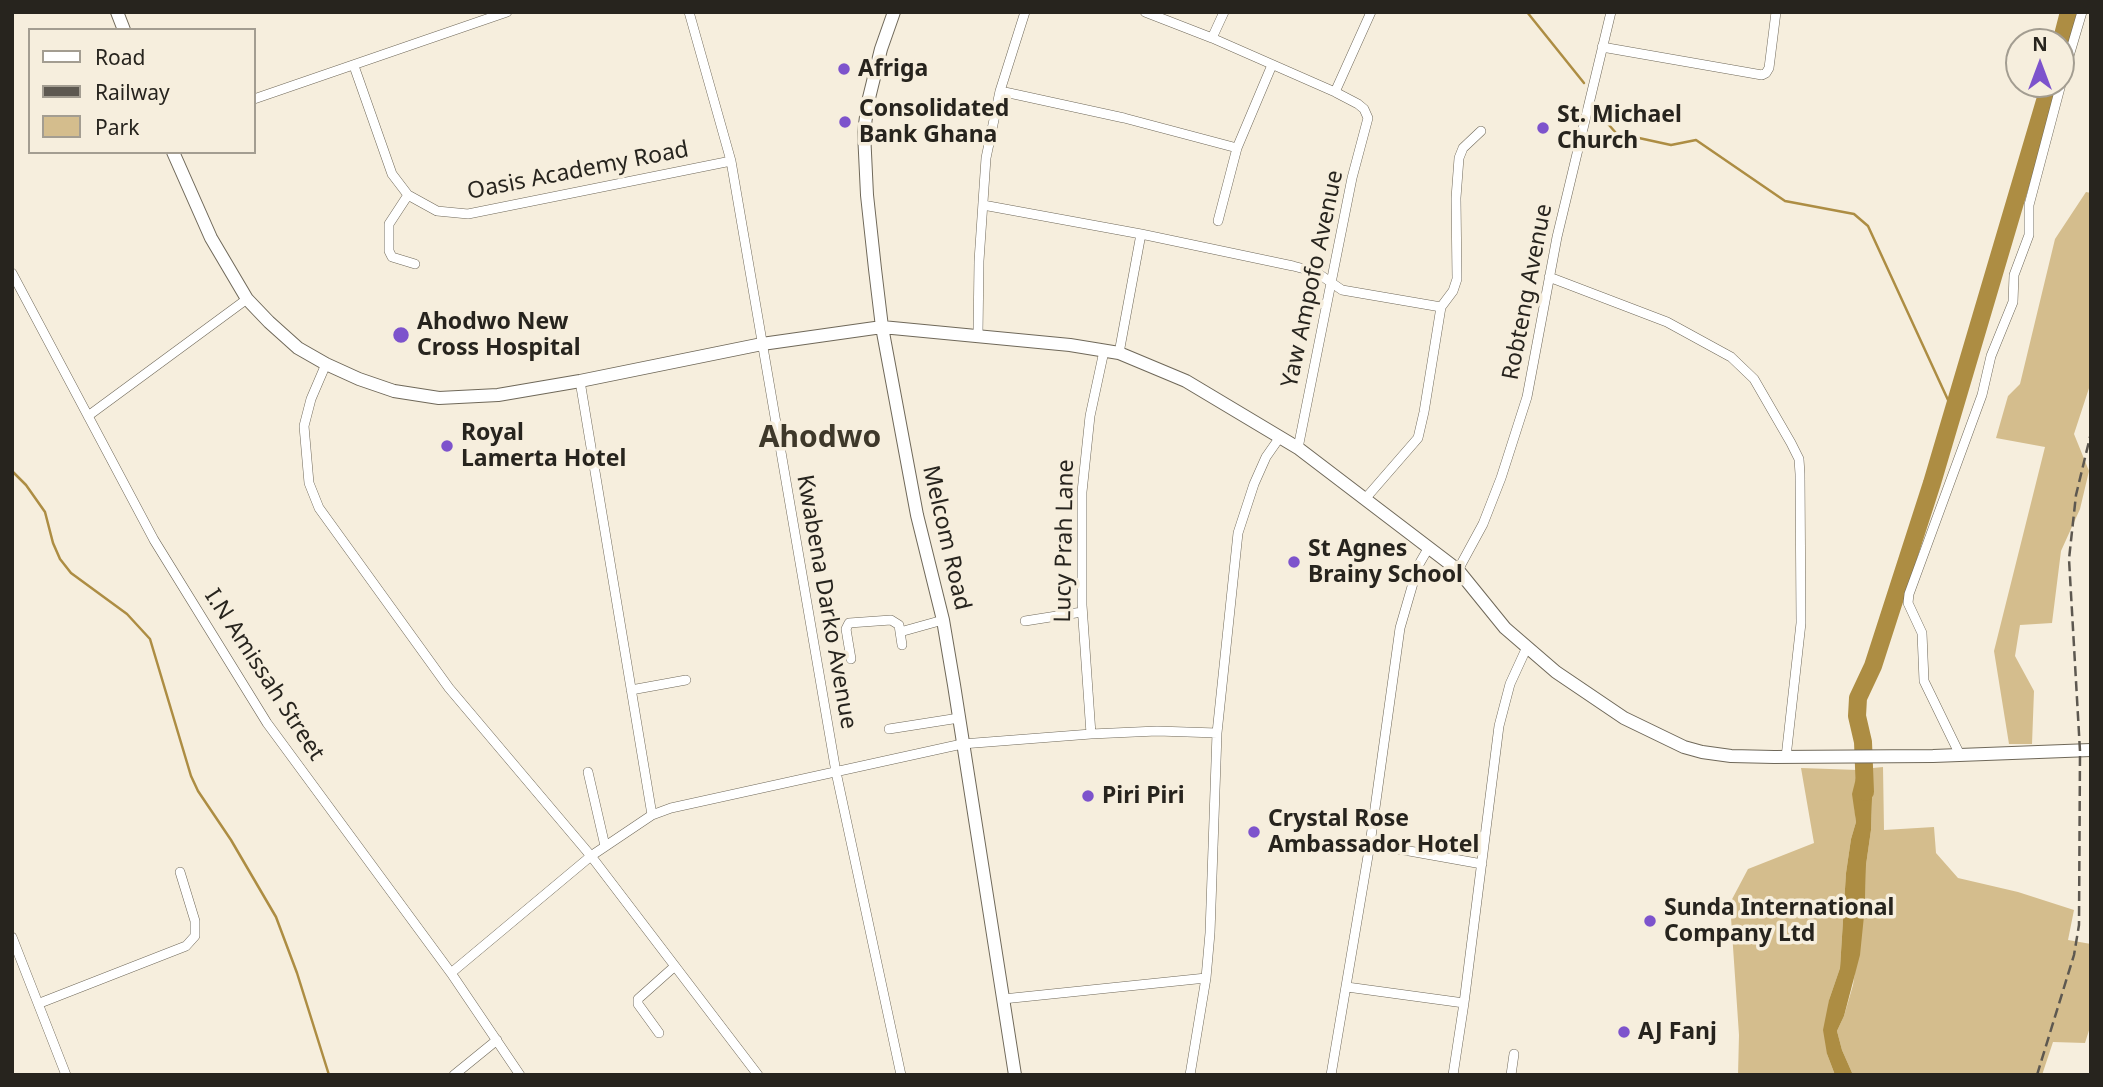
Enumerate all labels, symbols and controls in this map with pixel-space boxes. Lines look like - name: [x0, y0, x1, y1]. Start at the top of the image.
- legend: [28, 28, 256, 154]
- north arrow: [2005, 28, 2075, 98]
- text: N: [2032, 31, 2048, 57]
- text: Road: [95, 43, 145, 71]
- place label: Afriga: [858, 55, 928, 83]
- marker: Afriga: [836, 61, 852, 77]
- text: Railway: [95, 78, 170, 106]
- place label: Consolidated Bank Ghana: [859, 95, 1009, 149]
- place label: St. Michael Church: [1557, 101, 1682, 155]
- text: Park: [95, 113, 139, 141]
- marker: Consolidated Bank Ghana: [837, 114, 853, 130]
- marker: St. Michael Church: [1535, 120, 1551, 136]
- street label: Oasis Academy Road: [465, 136, 691, 206]
- street label: Yaw Ampofo Avenue: [1276, 168, 1350, 390]
- street label: Robteng Avenue: [1497, 202, 1559, 382]
- place label: Ahodwo New Cross Hospital: [417, 308, 581, 362]
- marker: Ahodwo New Cross Hospital: [391, 325, 411, 345]
- place label: Royal Lamerta Hotel: [461, 419, 626, 473]
- district label: Ahodwo: [759, 420, 881, 456]
- marker: Royal Lamerta Hotel: [439, 438, 455, 454]
- street label: Lucy Prah Lane: [1050, 459, 1080, 623]
- street label: Melcom Road: [916, 463, 976, 613]
- street label: Kwabena Darko Avenue: [790, 473, 862, 731]
- place label: St Agnes Brainy School: [1308, 535, 1463, 589]
- marker: St Agnes Brainy School: [1286, 554, 1302, 570]
- street label: I.N Amissah Street: [198, 584, 330, 766]
- place label: Piri Piri: [1102, 782, 1185, 810]
- marker: Piri Piri: [1080, 788, 1096, 804]
- place label: Crystal Rose Ambassador Hotel: [1268, 805, 1479, 859]
- marker: Crystal Rose Ambassador Hotel: [1246, 824, 1262, 840]
- place label: Sunda International Company Ltd: [1664, 894, 1894, 948]
- marker: Sunda International Company Ltd: [1642, 913, 1658, 929]
- place label: AJ Fanj: [1638, 1018, 1717, 1046]
- marker: AJ Fanj: [1616, 1024, 1632, 1040]

